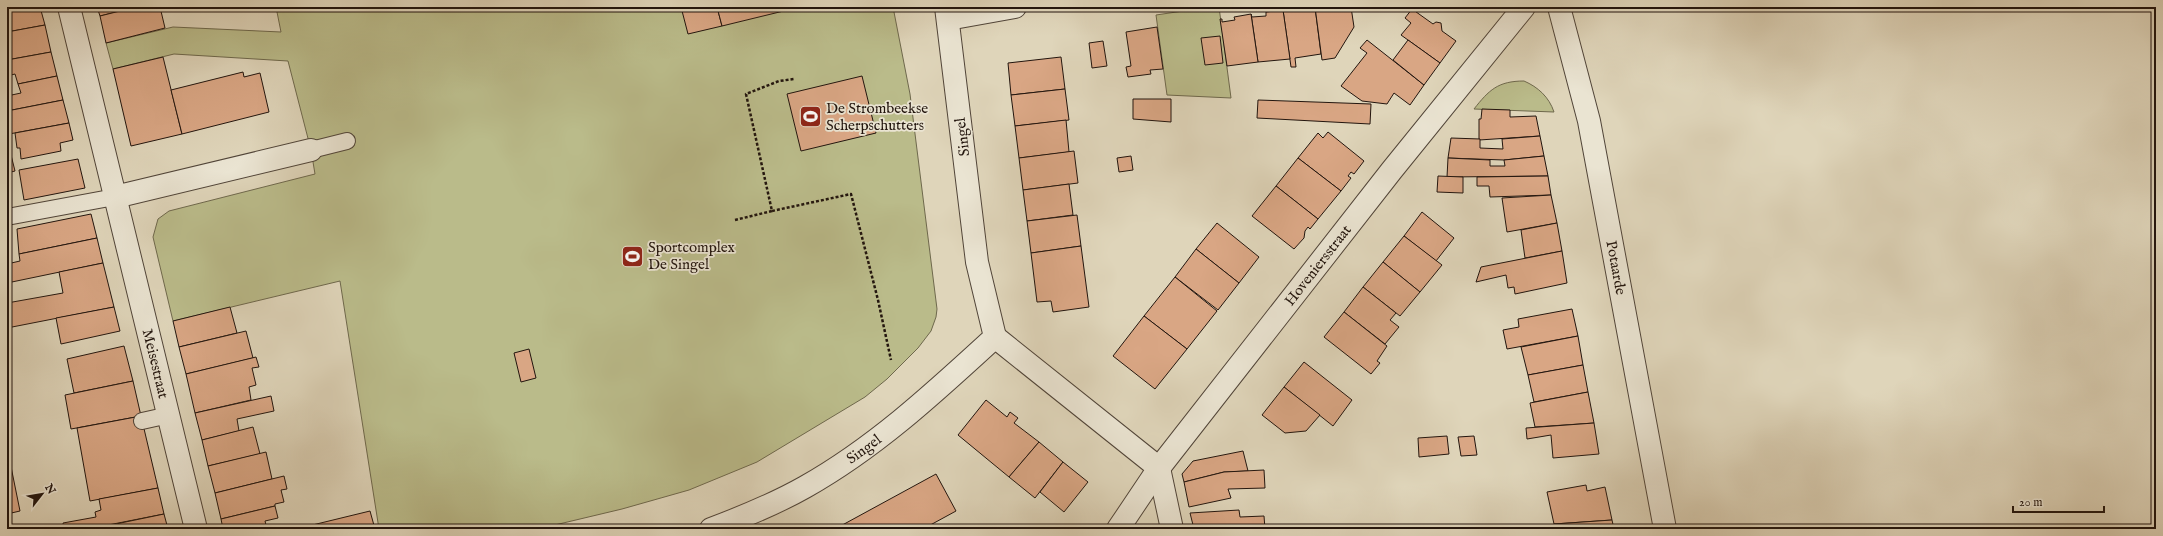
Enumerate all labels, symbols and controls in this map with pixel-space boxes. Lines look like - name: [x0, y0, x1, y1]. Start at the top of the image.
- place label: De Strombeekse Scherpschutters: [826, 99, 928, 135]
- sports icon: De Strombeekse Scherpschutters: [797, 104, 823, 130]
- street label: Singel: [951, 116, 974, 157]
- street label: Hoveniersstraat: [1280, 221, 1356, 310]
- place label: Sportcomplex De Singel: [648, 238, 736, 274]
- street label: Potaarde: [1601, 239, 1630, 297]
- sports icon: Sportcomplex De Singel: [620, 243, 646, 269]
- street label: Meisestraat: [138, 327, 173, 401]
- street label: Singel: [843, 430, 886, 468]
- north arrow: [22, 474, 62, 514]
- text: N: [41, 481, 58, 497]
- scale bar: [2013, 488, 2104, 514]
- text: 20 m: [2019, 495, 2042, 510]

